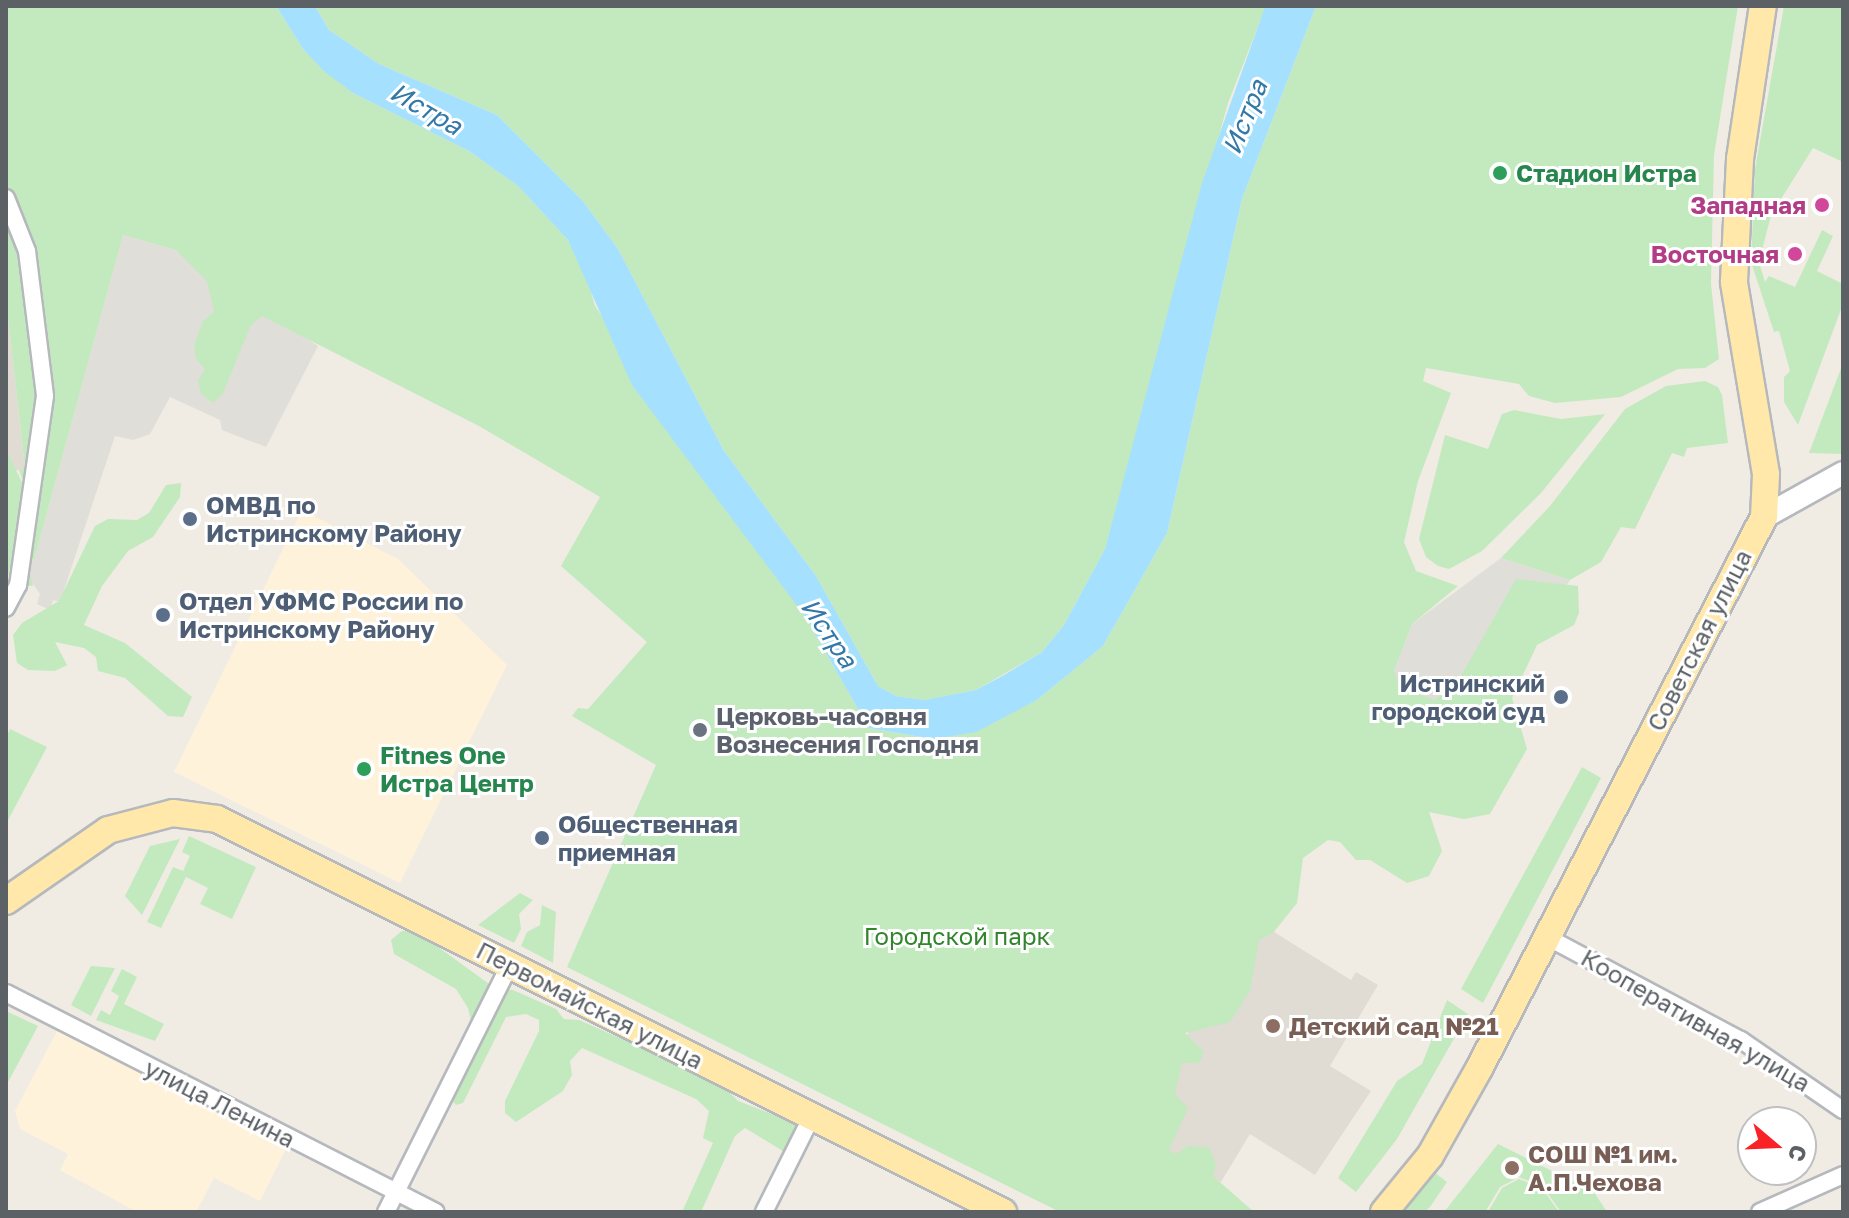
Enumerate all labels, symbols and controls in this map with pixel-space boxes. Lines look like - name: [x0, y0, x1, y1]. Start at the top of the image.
- water label: Истра: [1216, 75, 1274, 159]
- water label: Истра: [385, 76, 467, 142]
- place label: Стадион Истра: [1516, 159, 1697, 187]
- marker: Стадион Истра: [1491, 164, 1509, 182]
- place label: Западная: [1690, 191, 1806, 219]
- marker: Западная: [1813, 196, 1831, 214]
- place label: Восточная: [1651, 240, 1779, 268]
- marker: Восточная: [1786, 245, 1804, 263]
- place label: ОМВД по Истринскому Району: [206, 491, 462, 547]
- marker: ОМВД по Истринскому Району: [181, 510, 199, 528]
- street label: Советская улица: [1641, 545, 1757, 735]
- place label: Отдел УФМС России по Истринскому Району: [179, 587, 463, 643]
- water label: Истра: [794, 592, 864, 674]
- marker: Отдел УФМС России по Истринскому Району: [154, 606, 172, 624]
- place label: Истринский городской суд: [1371, 669, 1545, 725]
- marker: Истринский городской суд: [1552, 688, 1570, 706]
- place label: Церковь-часовня Вознесения Господня: [716, 702, 979, 758]
- marker: Церковь-часовня Вознесения Господня: [691, 721, 709, 739]
- place label: Fitnes One Истра Центр: [380, 741, 534, 797]
- marker: Fitnes One Истра Центр: [355, 760, 373, 778]
- place label: Общественная приемная: [558, 810, 738, 866]
- marker: Общественная приемная: [533, 829, 551, 847]
- park label: Городской парк: [864, 922, 1050, 950]
- street label: Первомайская улица: [472, 935, 708, 1075]
- street label: Кооперативная улица: [1576, 943, 1816, 1097]
- place label: Детский сад №21: [1289, 1012, 1499, 1040]
- marker: Детский сад №21: [1264, 1017, 1282, 1035]
- street label: улица Ленина: [140, 1053, 300, 1153]
- north arrow: [1737, 1106, 1817, 1186]
- place label: СОШ №1 им. А.П.Чехова: [1528, 1140, 1678, 1196]
- text: С: [1783, 1142, 1814, 1165]
- marker: СОШ №1 им. А.П.Чехова: [1503, 1159, 1521, 1177]

